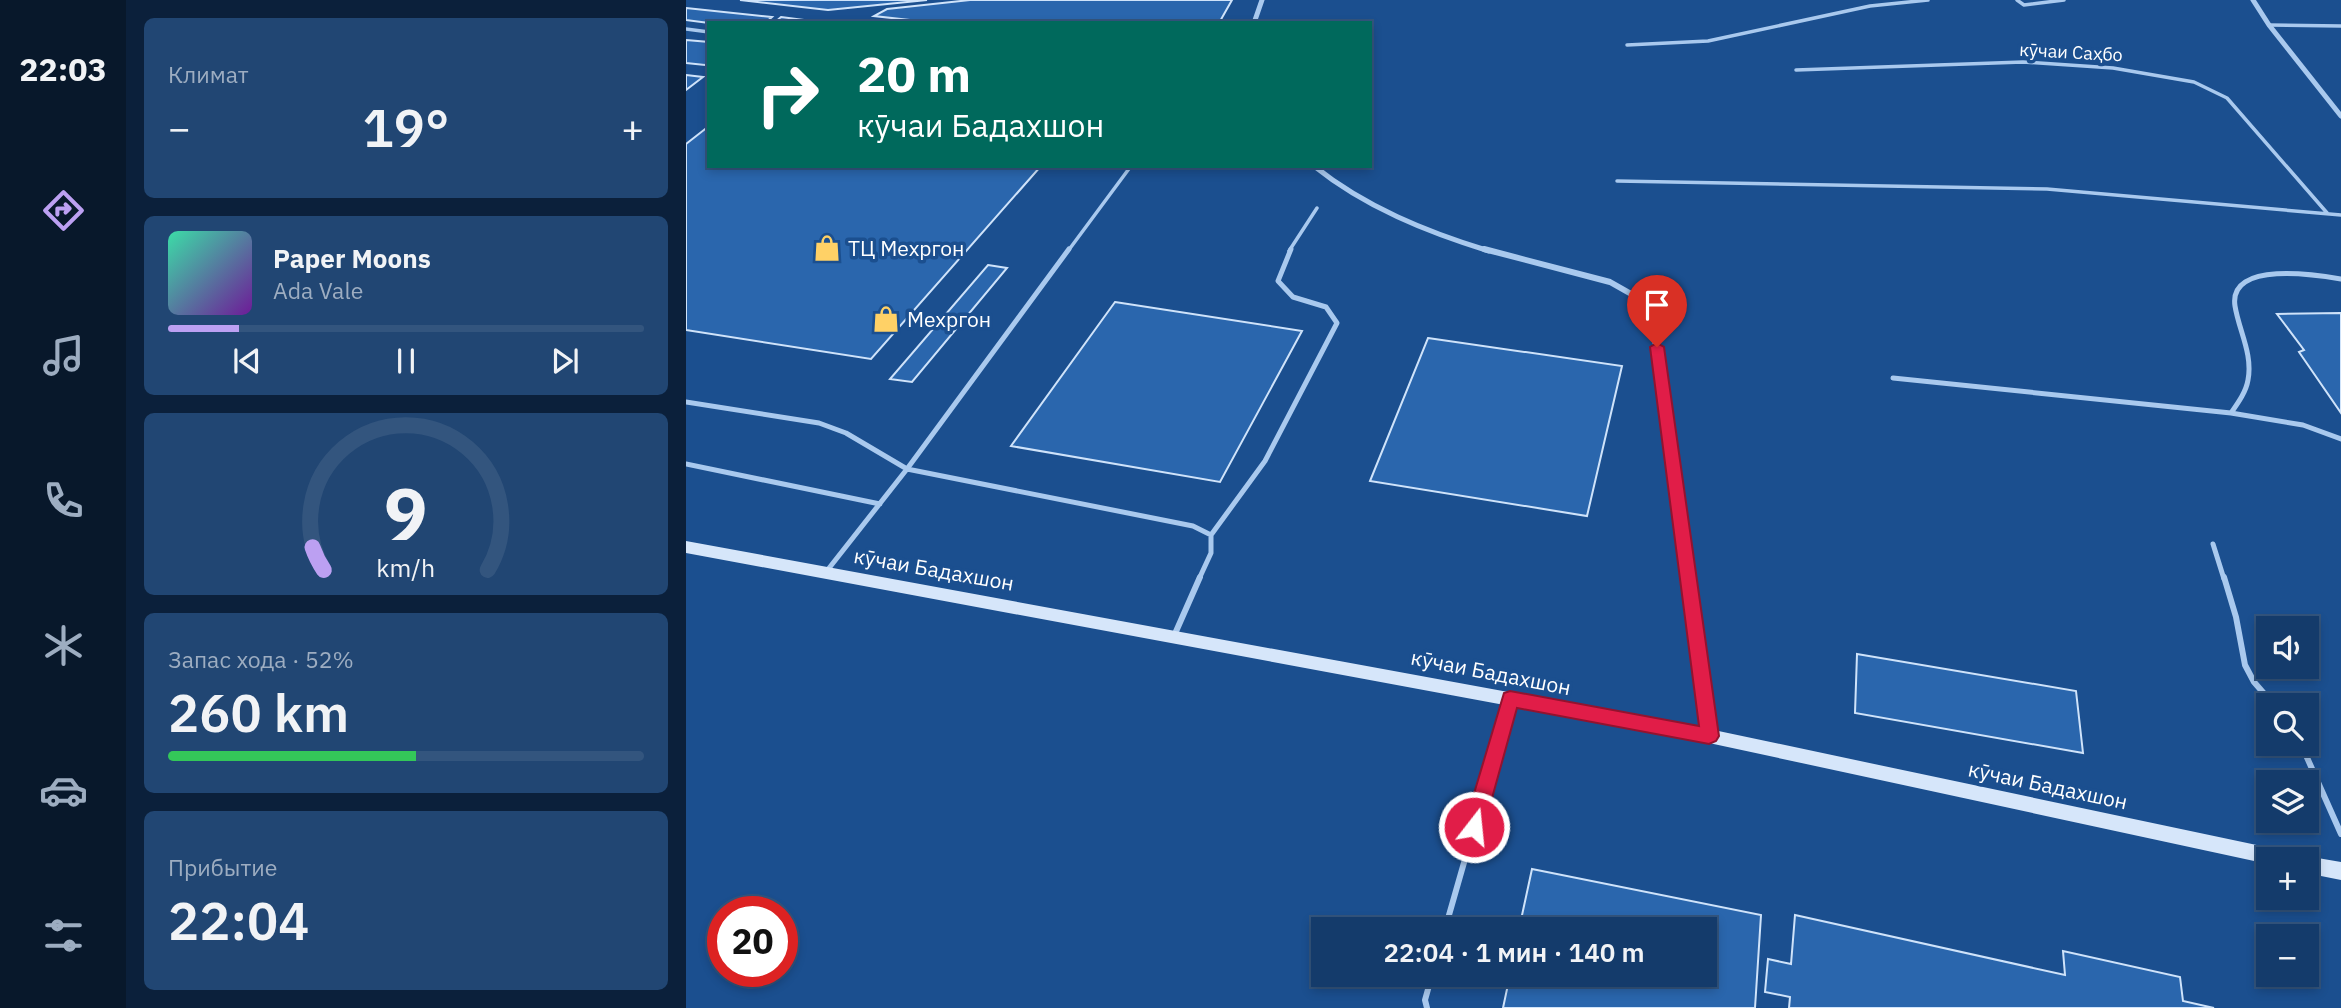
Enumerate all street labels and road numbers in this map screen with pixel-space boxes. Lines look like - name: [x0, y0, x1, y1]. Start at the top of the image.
- street label: кӯчаи Саҳбо: [2019, 38, 2123, 66]
- street label: кӯчаи Бадахшон: [852, 541, 1016, 597]
- street label: кӯчаи Бадахшон: [1409, 643, 1573, 701]
- street label: кӯчаи Бадахшон: [1966, 754, 2130, 816]

